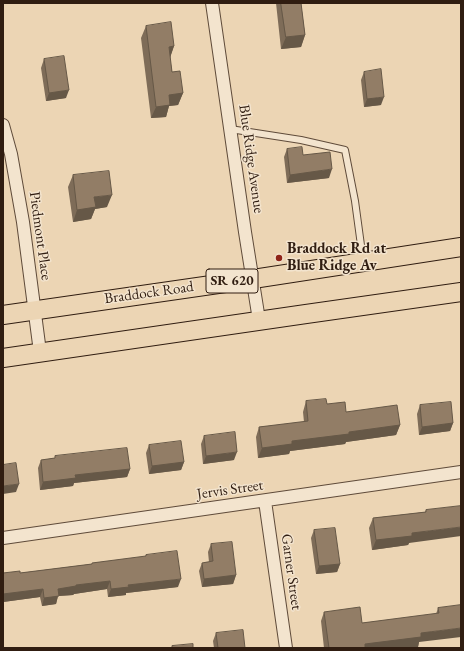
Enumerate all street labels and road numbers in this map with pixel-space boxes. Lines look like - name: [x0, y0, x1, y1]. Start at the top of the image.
- street label: Blue Ridge Avenue: [234, 104, 268, 214]
- street label: Piedmont Place: [25, 190, 55, 282]
- road number: SR 620: [206, 269, 258, 293]
- street label: Braddock Road: [103, 278, 195, 308]
- street label: Jervis Street: [196, 476, 264, 504]
- street label: Garner Street: [277, 533, 305, 611]

